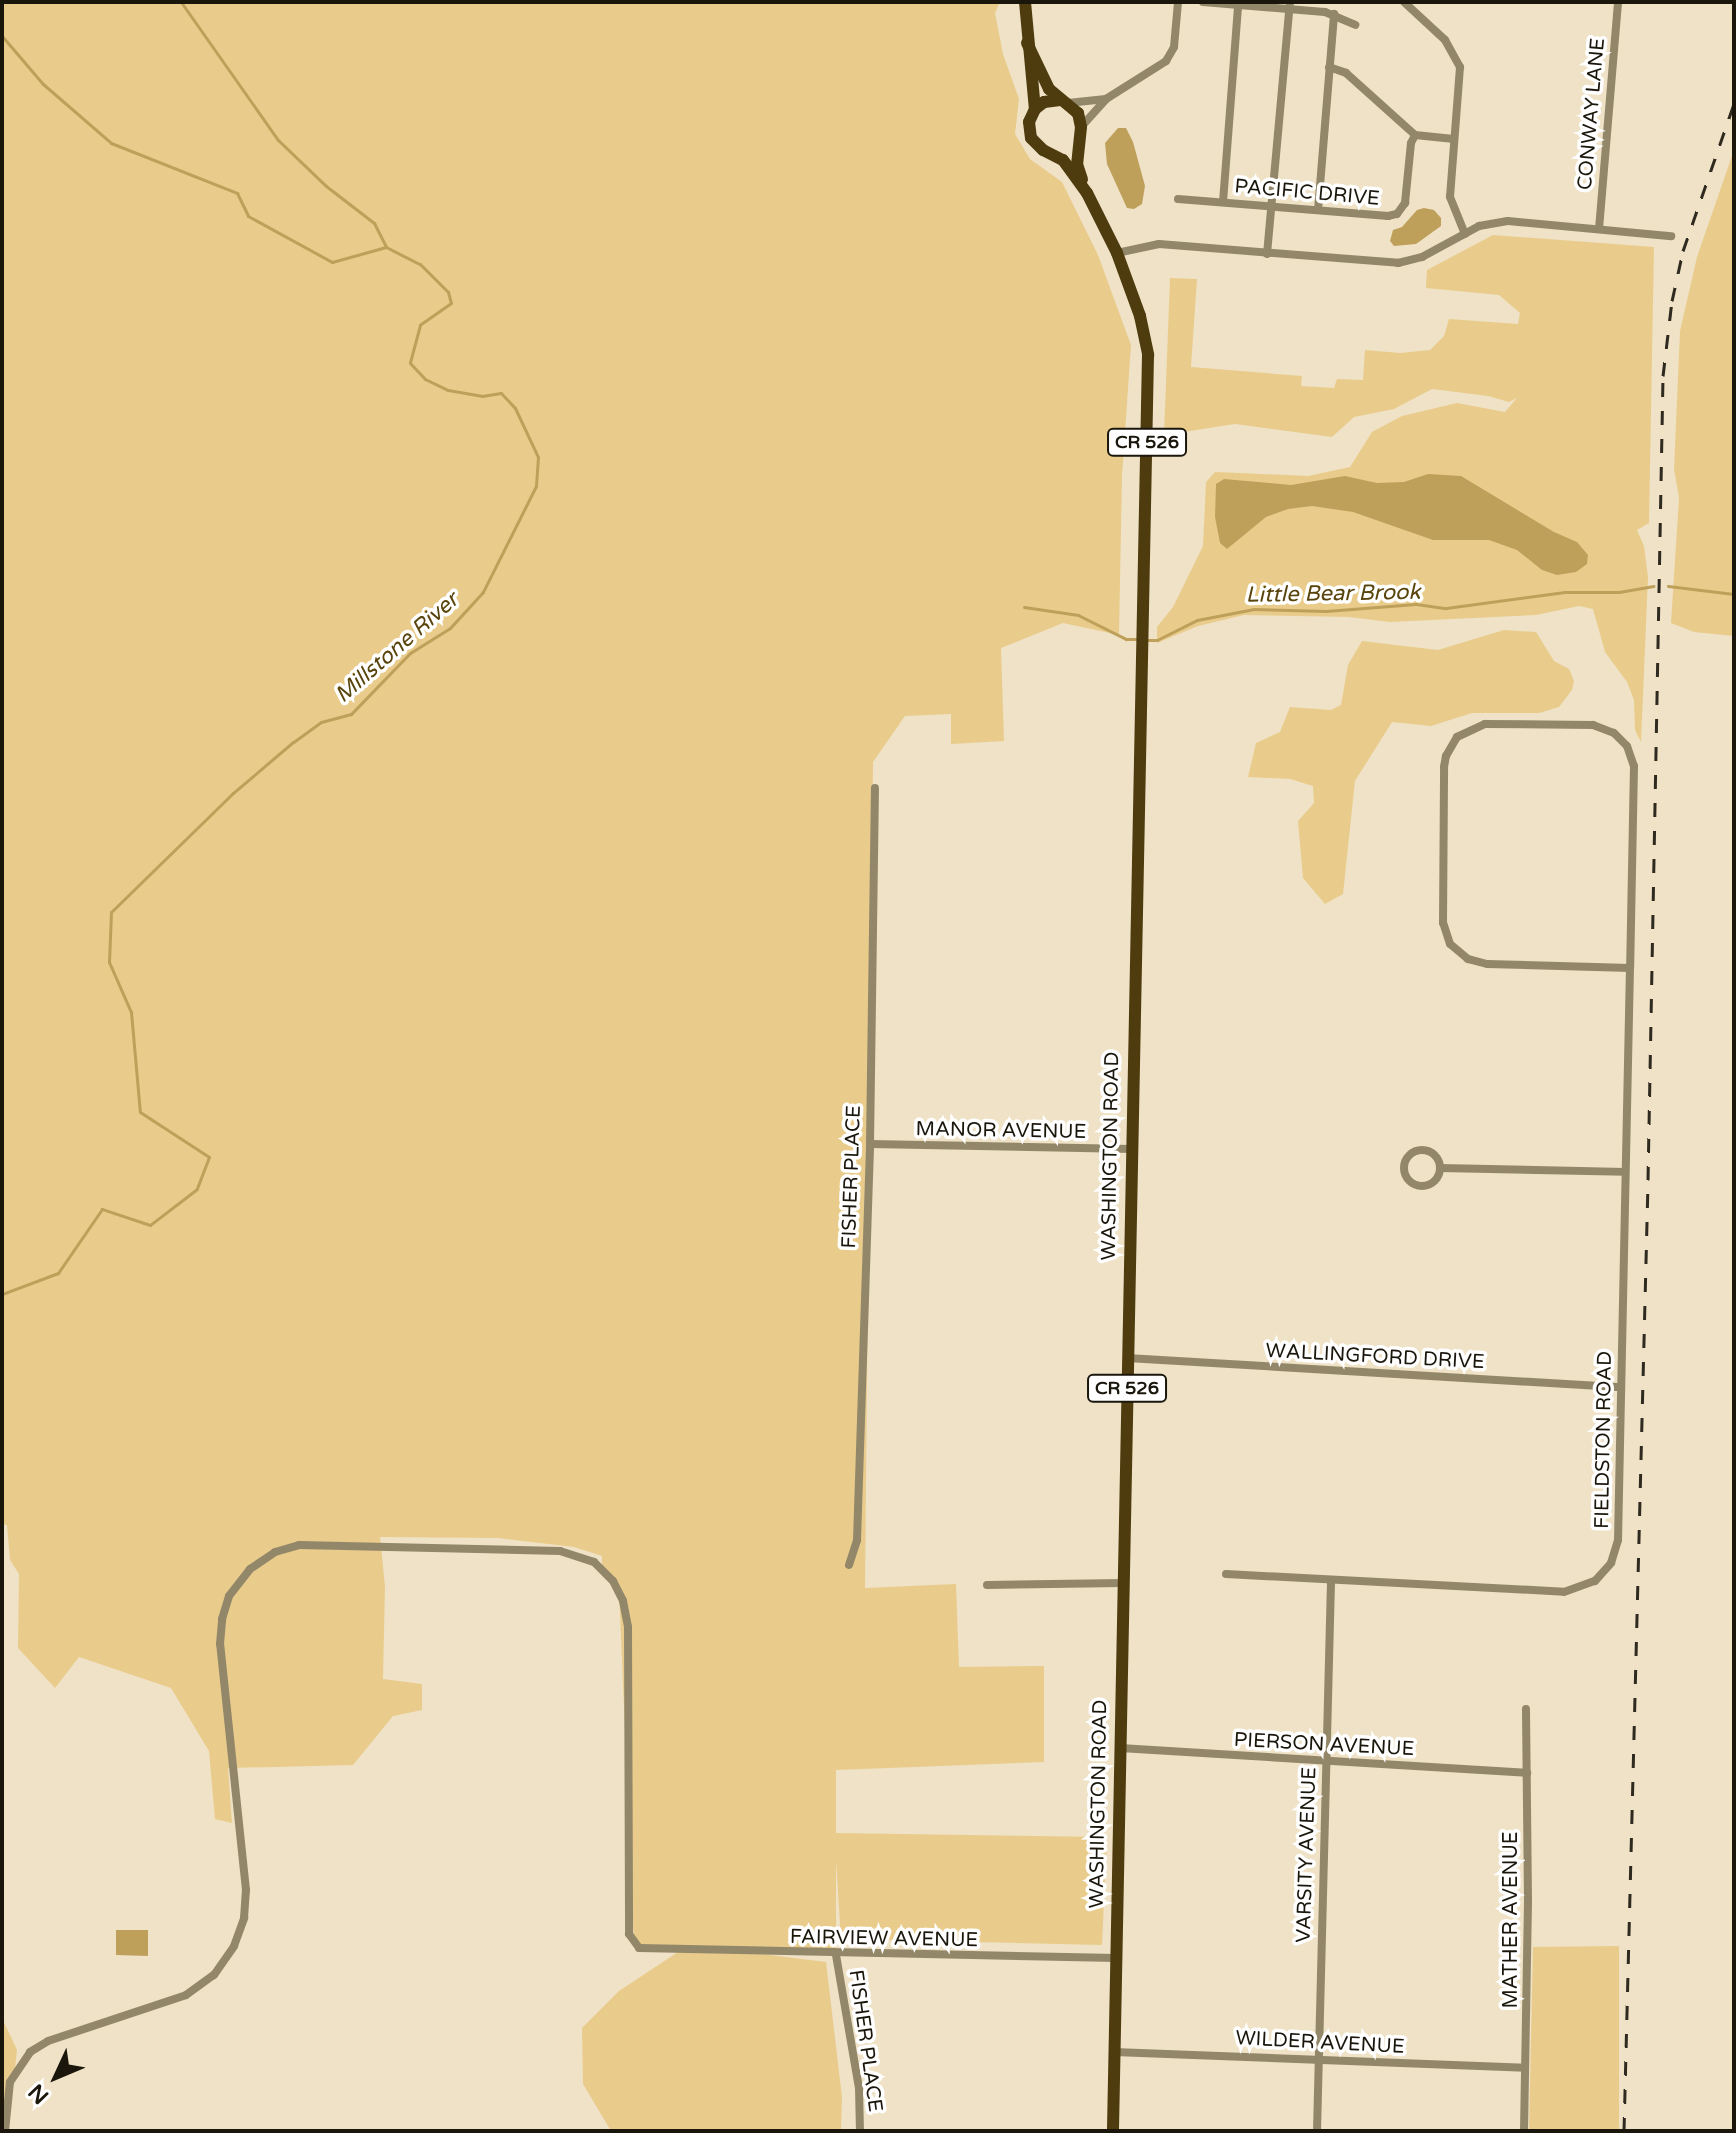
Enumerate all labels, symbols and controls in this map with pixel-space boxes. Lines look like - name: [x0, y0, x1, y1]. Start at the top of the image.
- street label: CONWAY LANE: [1573, 37, 1611, 191]
- street label: PACIFIC DRIVE: [1234, 175, 1380, 211]
- road number: CR 526: [1107, 428, 1187, 456]
- water label: Little Bear Brook: [1245, 579, 1421, 609]
- water label: Millstone River: [330, 587, 464, 709]
- street label: WASHINGTON ROAD: [1097, 1051, 1125, 1261]
- street label: FISHER PLACE: [838, 1105, 866, 1249]
- street label: MANOR AVENUE: [915, 1118, 1087, 1144]
- street label: WALLINGFORD DRIVE: [1265, 1339, 1485, 1375]
- street label: FIELDSTON ROAD: [1590, 1351, 1618, 1529]
- road number: CR 526: [1087, 1374, 1167, 1402]
- street label: WASHINGTON ROAD: [1085, 1699, 1113, 1909]
- street label: PIERSON AVENUE: [1233, 1728, 1415, 1762]
- street label: VARSITY AVENUE: [1292, 1767, 1322, 1943]
- street label: MATHER AVENUE: [1499, 1831, 1523, 2009]
- street label: FAIRVIEW AVENUE: [790, 1925, 978, 1953]
- street label: FISHER PLACE: [843, 1968, 887, 2114]
- street label: WILDER AVENUE: [1235, 2027, 1405, 2059]
- north arrow: [16, 2037, 96, 2117]
- text: N: [23, 2078, 54, 2109]

